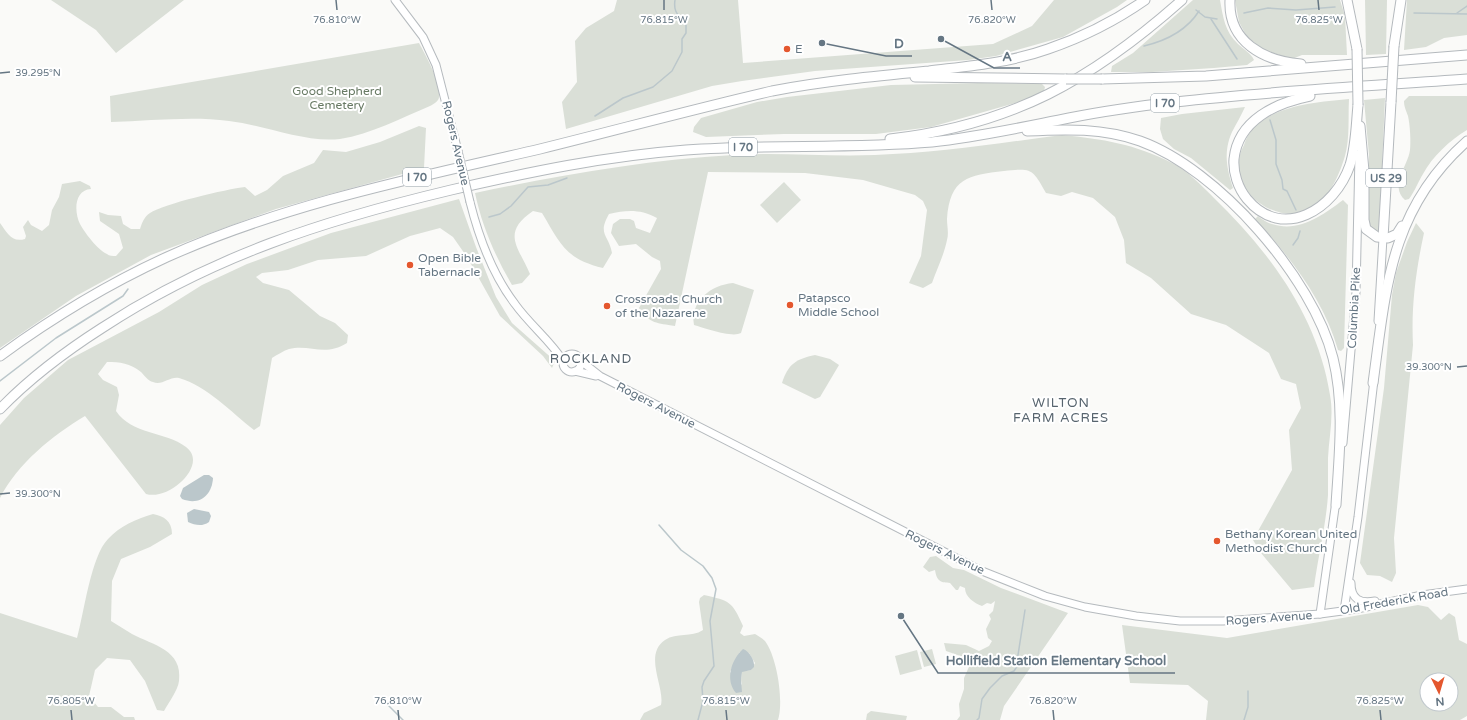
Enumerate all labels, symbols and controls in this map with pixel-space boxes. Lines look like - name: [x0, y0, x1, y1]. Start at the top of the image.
- text: 76.810°W: [313, 14, 361, 26]
- text: 76.815°W: [640, 14, 688, 26]
- text: 76.820°W: [968, 14, 1016, 26]
- text: 76.825°W: [1295, 14, 1343, 26]
- callout: D: [886, 31, 912, 56]
- text: D: [894, 36, 904, 52]
- place label: E: [795, 42, 803, 56]
- callout: A: [994, 43, 1020, 68]
- marker: E: [782, 44, 792, 54]
- text: A: [1002, 49, 1012, 65]
- text: 39.295°N: [15, 67, 61, 79]
- park label: Good Shepherd Cemetery: [292, 84, 382, 112]
- road number: I 70: [1151, 94, 1179, 112]
- street label: Rogers Avenue: [439, 99, 473, 187]
- road number: I 70: [729, 138, 757, 156]
- road number: I 70: [403, 168, 431, 186]
- road number: US 29: [1366, 169, 1406, 187]
- place label: Open Bible Tabernacle: [418, 251, 481, 279]
- marker: Open Bible Tabernacle: [405, 260, 415, 270]
- street label: Columbia Pike: [1345, 267, 1363, 349]
- place label: Patapsco Middle School: [798, 291, 879, 319]
- place label: Crossroads Church of the Nazarene: [615, 292, 722, 320]
- marker: Patapsco Middle School: [785, 300, 795, 310]
- marker: Crossroads Church of the Nazarene: [602, 301, 612, 311]
- district label: ROCKLAND: [550, 351, 632, 367]
- text: 39.300°N: [1406, 361, 1452, 373]
- street label: Rogers Avenue: [614, 379, 698, 431]
- district label: WILTON FARM ACRES: [1013, 395, 1109, 426]
- text: 39.300°N: [15, 488, 61, 500]
- street label: Rogers Avenue: [903, 527, 987, 577]
- place label: Bethany Korean United Methodist Church: [1225, 527, 1357, 555]
- marker: Bethany Korean United Methodist Church: [1212, 536, 1222, 546]
- street label: Old Frederick Road: [1339, 585, 1449, 617]
- street label: Rogers Avenue: [1225, 608, 1313, 628]
- callout: Hollifield Station Elementary School: [938, 648, 1175, 673]
- text: Hollifield Station Elementary School: [946, 653, 1166, 669]
- north arrow: [1419, 672, 1459, 712]
- text: 76.805°W: [47, 695, 95, 707]
- text: 76.810°W: [374, 695, 422, 707]
- text: 76.815°W: [702, 695, 750, 707]
- text: 76.820°W: [1029, 695, 1077, 707]
- text: 76.825°W: [1356, 695, 1404, 707]
- text: N: [1435, 695, 1445, 708]

